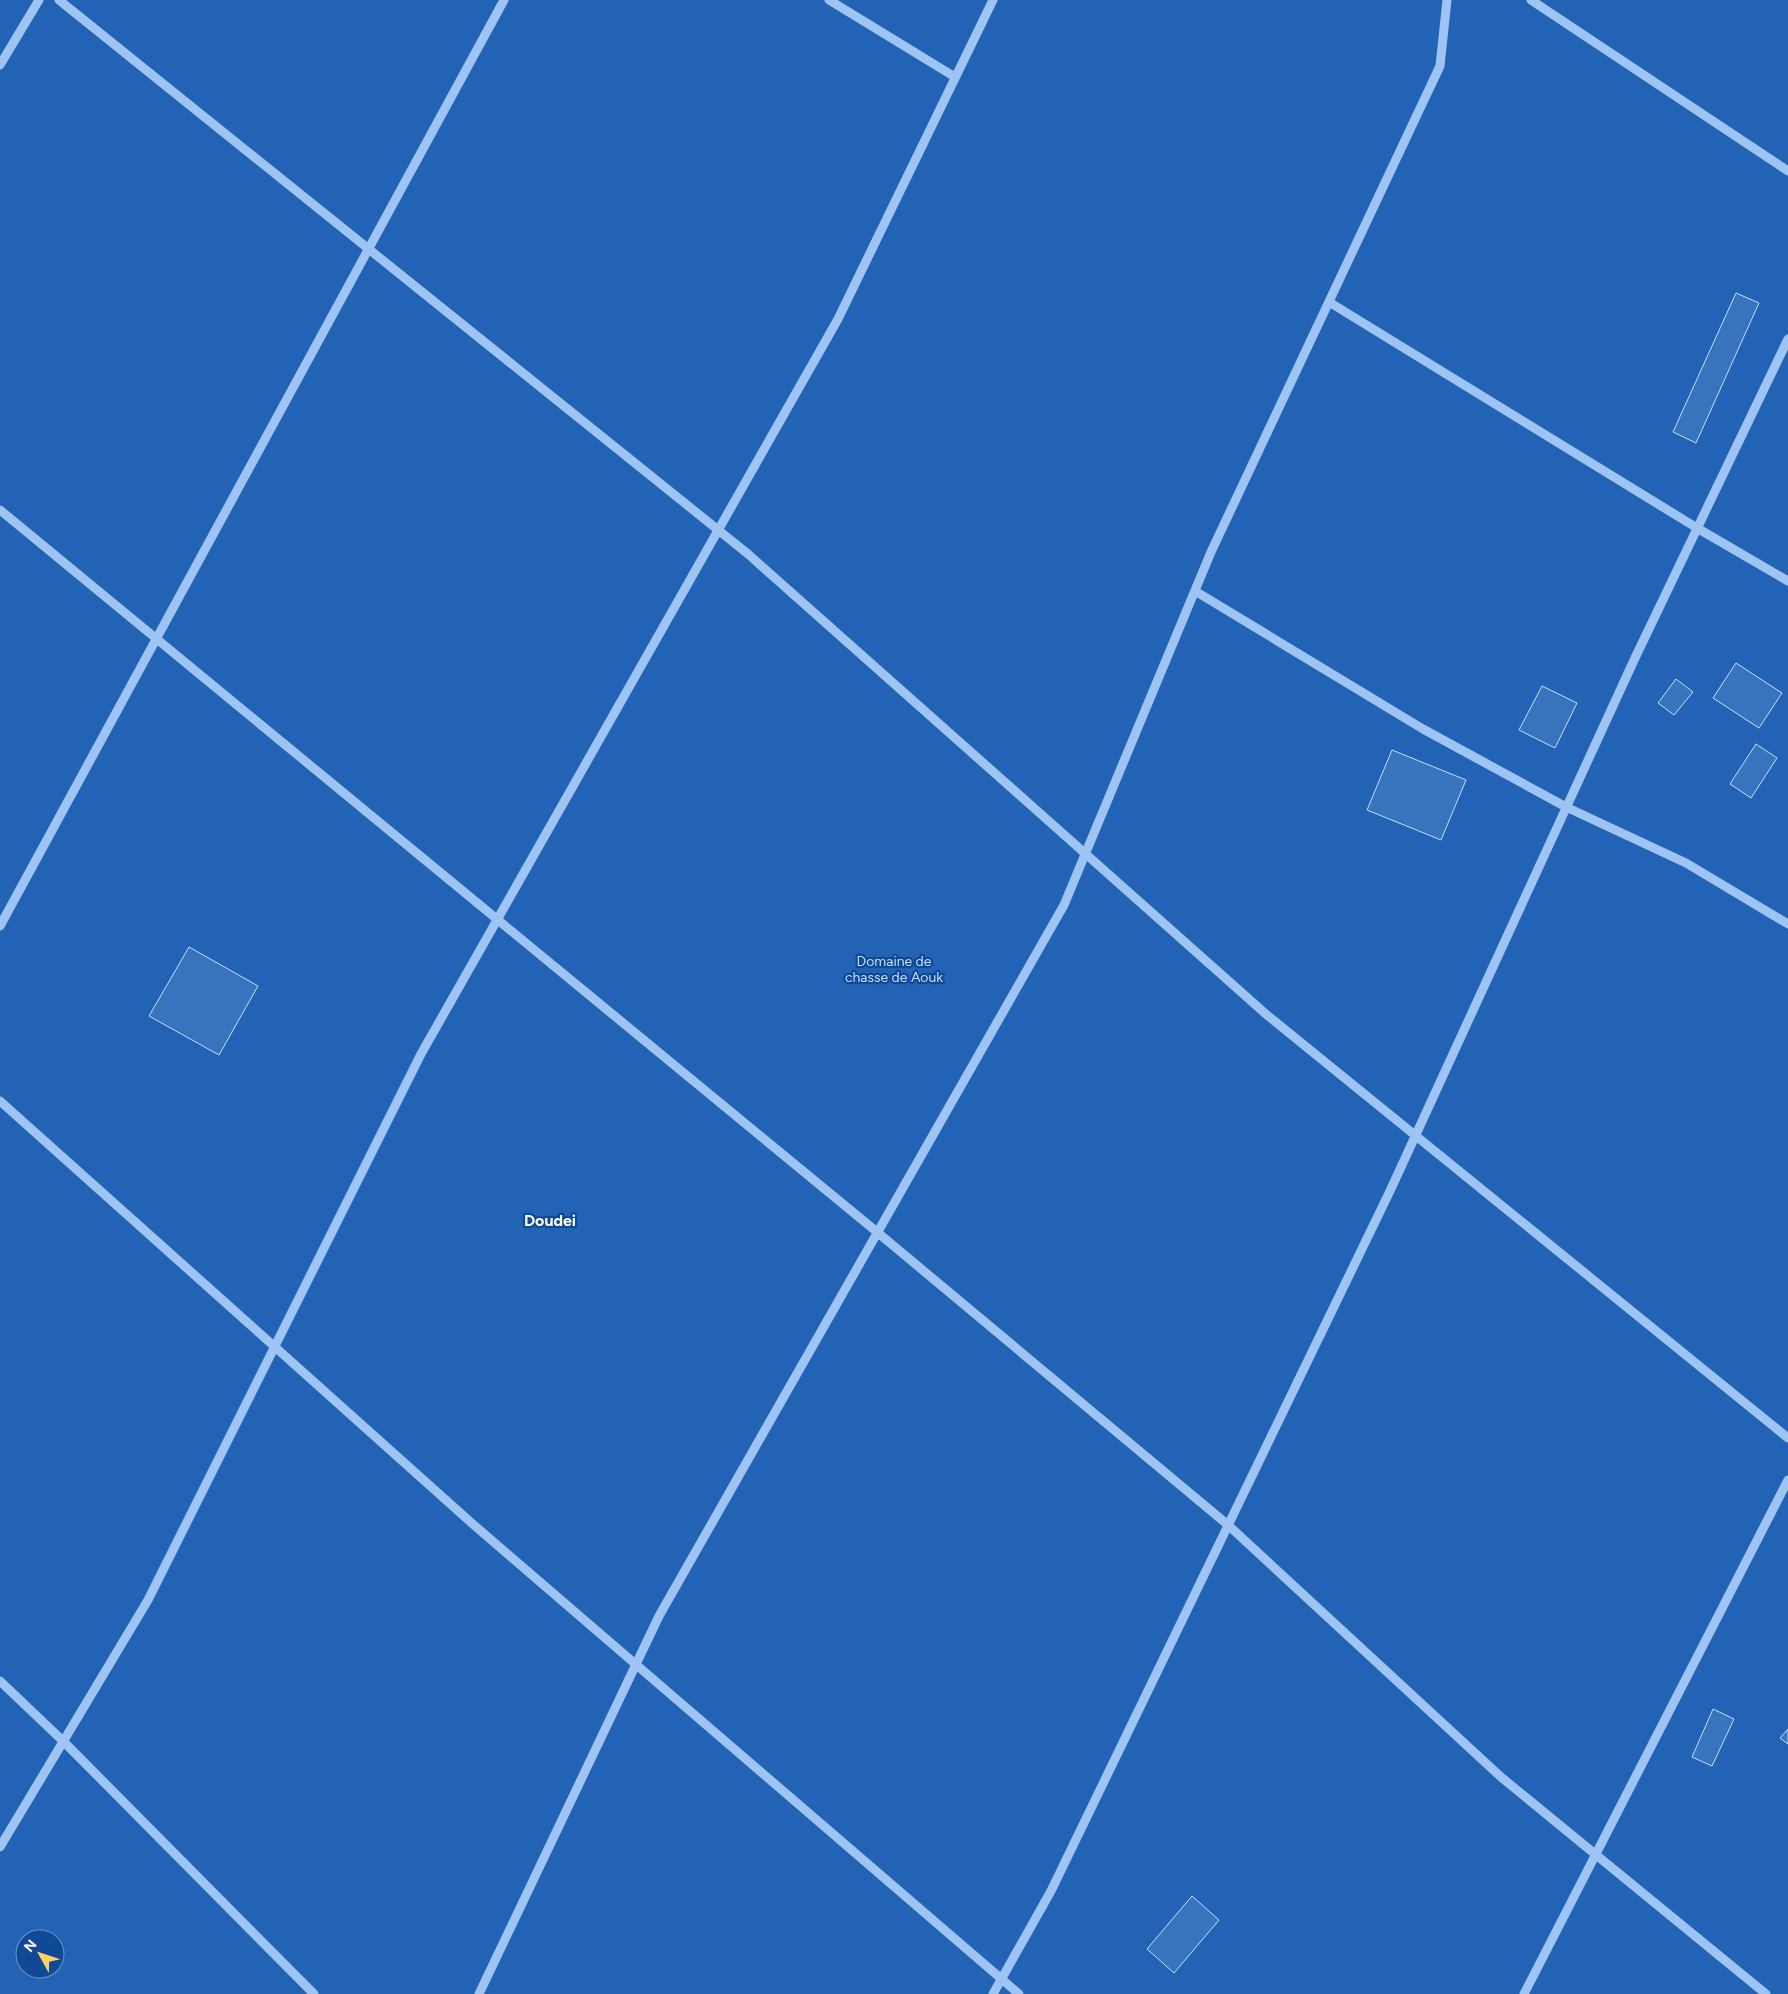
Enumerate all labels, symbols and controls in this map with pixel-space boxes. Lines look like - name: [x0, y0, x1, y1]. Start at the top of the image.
- park label: Domaine de chasse de Aouk: [845, 953, 943, 986]
- district label: Doudei: [524, 1211, 576, 1230]
- north arrow: [15, 1929, 65, 1979]
- text: N: [20, 1936, 40, 1956]

